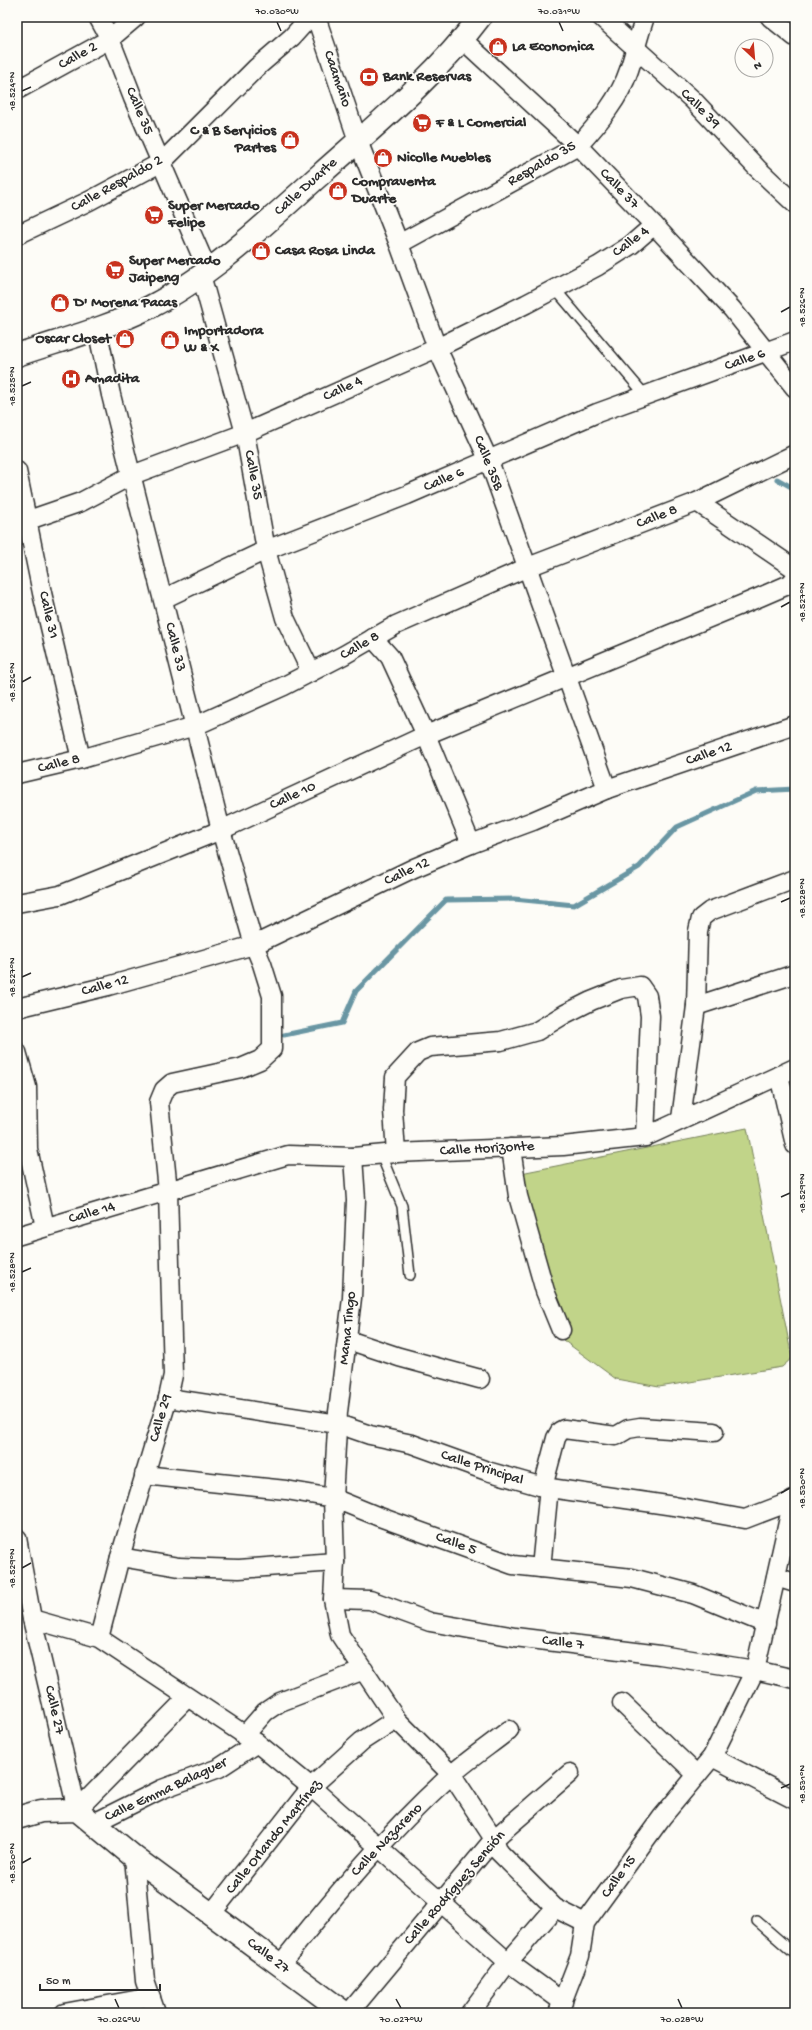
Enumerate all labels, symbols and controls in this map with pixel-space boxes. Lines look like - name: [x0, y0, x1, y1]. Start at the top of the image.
- text: 70.030°W: [254, 6, 299, 18]
- text: 70.031°W: [537, 6, 580, 18]
- shop icon: La Economica: [487, 36, 509, 58]
- street label: Calle 2: [55, 38, 101, 74]
- place label: La Economica: [512, 38, 595, 56]
- north arrow: [734, 38, 774, 78]
- street label: Caamaño: [319, 48, 355, 110]
- text: N: [752, 58, 763, 72]
- bank icon: Bank Reservas: [358, 66, 380, 88]
- place label: Bank Reservas: [382, 68, 472, 86]
- text: 18.524°N: [7, 71, 19, 111]
- street label: Calle 35: [121, 84, 157, 138]
- street label: Calle 39: [676, 85, 724, 133]
- supermarket icon: F & L Comercial: [411, 112, 433, 134]
- place label: F & L Comercial: [435, 114, 527, 132]
- place label: C & B Seryicios Partes: [189, 122, 277, 157]
- shop icon: C & B Seryicios Partes: [279, 129, 301, 151]
- street label: Respaldo 35: [505, 137, 579, 191]
- shop icon: Nicolle Muebles: [372, 147, 394, 169]
- place label: Nicolle Muebles: [397, 149, 492, 167]
- street label: Calle Respaldo 2: [68, 151, 166, 217]
- street label: Calle Duarte: [271, 154, 341, 220]
- street label: Calle 37: [595, 165, 644, 214]
- place label: Compraventa Duarte: [350, 173, 436, 208]
- shop icon: Compraventa Duarte: [327, 180, 349, 202]
- place label: Super Mercado Felipe: [167, 197, 260, 232]
- supermarket icon: Super Mercado Felipe: [143, 204, 165, 226]
- street label: Calle 4: [609, 222, 653, 262]
- shop icon: Casa Rosa Linda: [250, 240, 272, 262]
- place label: Casa Rosa Linda: [274, 242, 376, 260]
- place label: Super Mercado Jaipeng: [128, 252, 221, 287]
- supermarket icon: Super Mercado Jaipeng: [104, 259, 126, 281]
- text: 18.526°N: [797, 287, 809, 327]
- shop icon: D' Morena Pacas: [49, 292, 71, 314]
- place label: D' Morena Pacas: [72, 294, 178, 312]
- place label: Importadora W & X: [183, 322, 264, 357]
- shop icon: Oscar Closet: [114, 328, 136, 350]
- shop icon: Importadora W & X: [159, 329, 181, 351]
- place label: Oscar Closet: [36, 330, 113, 348]
- street label: Calle 6: [722, 345, 768, 375]
- text: 18.525°N: [7, 366, 19, 407]
- hospital icon: Amadita: [60, 368, 82, 390]
- place label: Amadita: [84, 370, 140, 388]
- street label: Calle 4: [320, 372, 366, 406]
- street label: Calle 35B: [469, 433, 507, 493]
- street label: Calle 35: [239, 449, 267, 501]
- street label: Calle 6: [421, 463, 467, 496]
- street label: Calle 8: [634, 501, 680, 533]
- text: 18.527°N: [797, 582, 809, 623]
- street label: Calle 31: [34, 589, 62, 641]
- street label: Calle 33: [160, 621, 190, 674]
- street label: Calle 8: [337, 628, 383, 664]
- text: 18.526°N: [7, 662, 19, 702]
- street label: Calle 12: [683, 738, 735, 770]
- street label: Calle 8: [36, 750, 82, 778]
- street label: Calle 10: [267, 777, 319, 814]
- street label: Calle 12: [382, 854, 432, 890]
- text: 18.528°N: [797, 878, 809, 919]
- text: 18.527°N: [7, 957, 19, 998]
- street label: Calle 12: [80, 971, 130, 1001]
- street label: Calle Horizonte: [439, 1138, 535, 1160]
- text: 18.529°N: [797, 1173, 809, 1213]
- street label: Calle 14: [67, 1198, 117, 1228]
- text: 18.528°N: [7, 1252, 19, 1293]
- street label: Mama Tingo: [335, 1290, 361, 1366]
- street label: Calle 29: [146, 1391, 177, 1444]
- street label: Calle Principal: [438, 1446, 526, 1490]
- text: 18.530°N: [797, 1468, 809, 1509]
- street label: Calle 5: [433, 1528, 479, 1560]
- text: 18.529°N: [7, 1548, 19, 1588]
- street label: Calle 7: [541, 1631, 586, 1655]
- street label: Calle 27: [40, 1684, 69, 1737]
- street label: Calle Emma Balaguer: [102, 1753, 232, 1826]
- text: 18.531°N: [797, 1764, 809, 1804]
- street label: Calle Orlando Martínez: [222, 1776, 326, 1898]
- street label: Calle Nazareno: [347, 1799, 427, 1881]
- street label: Calle Rodríguez Sención: [400, 1827, 510, 1949]
- text: 18.530°N: [7, 1843, 19, 1884]
- street label: Calle 15: [598, 1852, 641, 1902]
- street label: Calle 27: [243, 1934, 294, 1979]
- scale bar: [40, 1966, 160, 1992]
- text: 50 m: [46, 1975, 71, 1989]
- text: 70.026°W: [97, 2014, 141, 2026]
- text: 70.027°W: [379, 2014, 423, 2026]
- text: 70.028°W: [659, 2014, 704, 2026]

